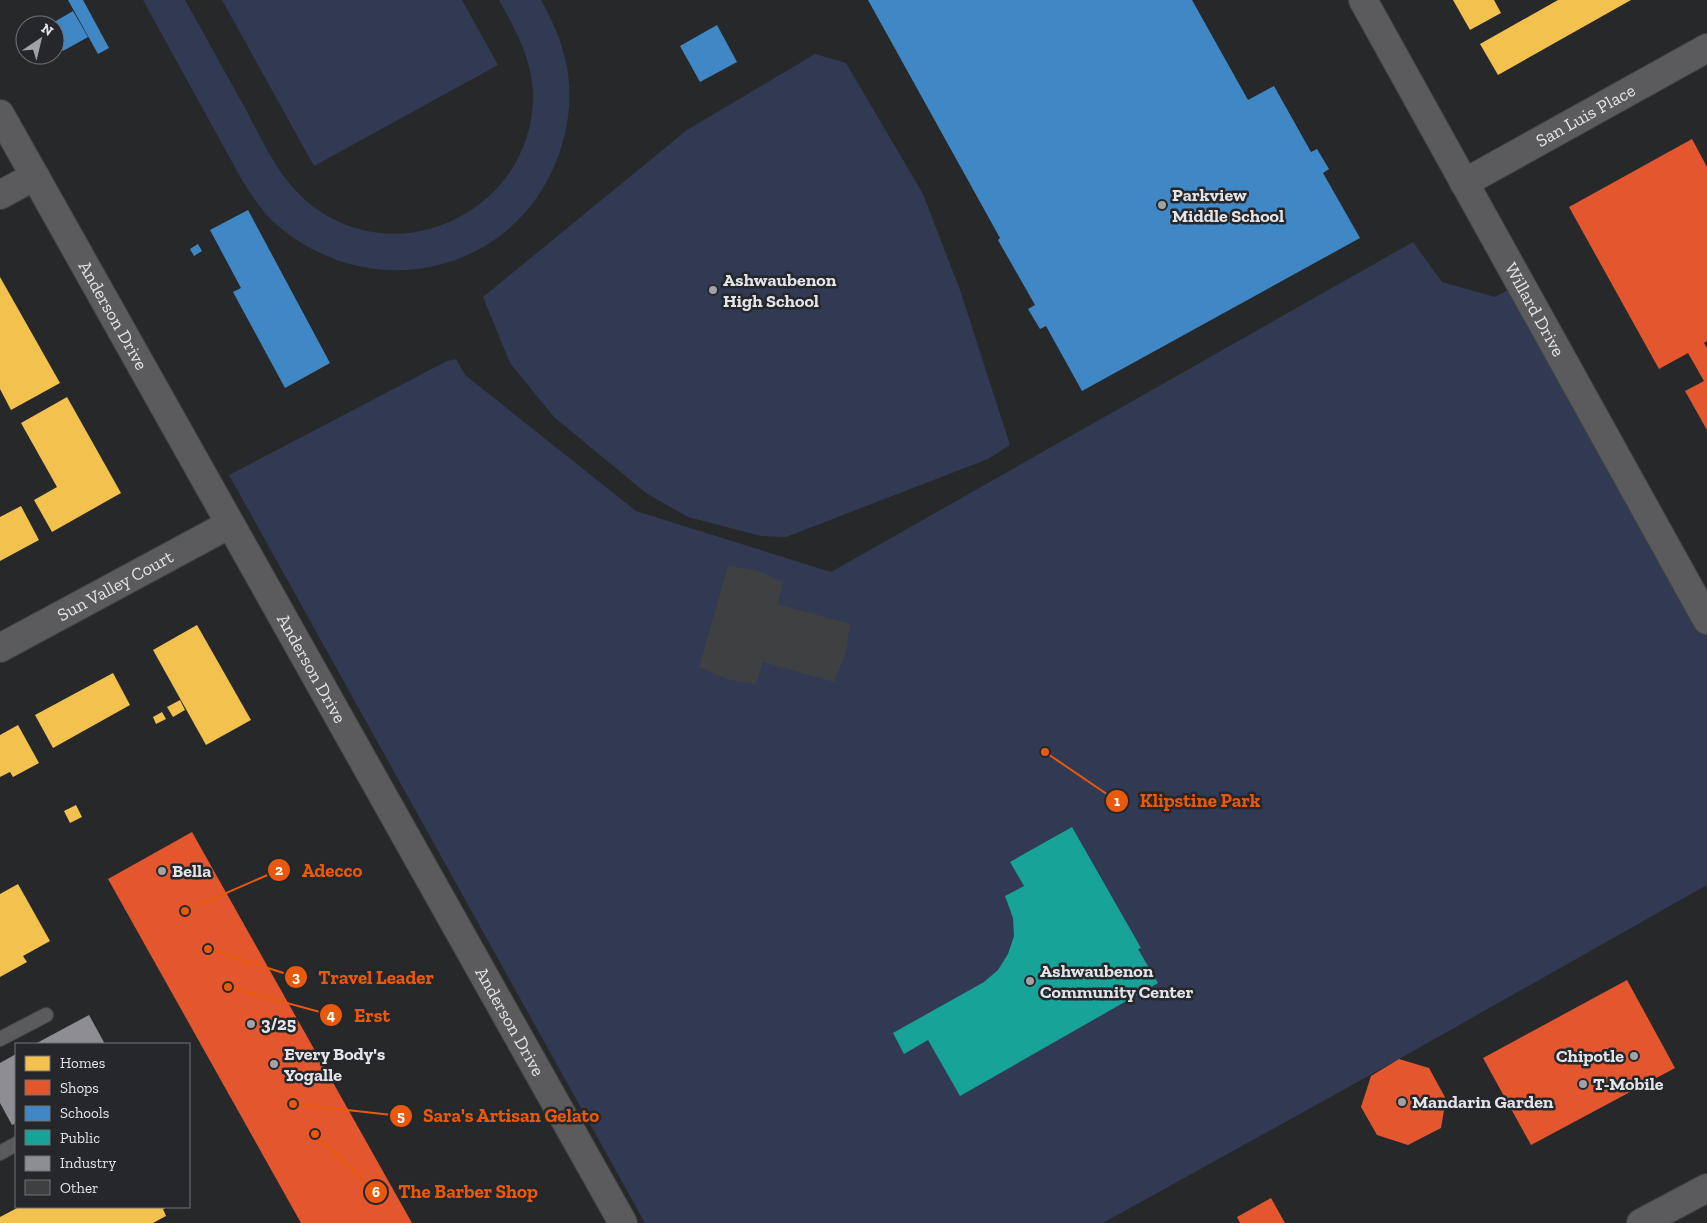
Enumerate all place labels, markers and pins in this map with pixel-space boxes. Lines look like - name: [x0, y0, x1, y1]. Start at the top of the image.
- place label: Parkview Middle School: [1172, 184, 1284, 227]
- marker: Parkview Middle School: [1156, 199, 1168, 211]
- place label: Ashwaubenon High School: [723, 269, 837, 312]
- marker: Ashwaubenon High School: [707, 284, 719, 296]
- callout: Klipstine Park: [1105, 784, 1270, 818]
- callout: Adecco: [267, 853, 373, 887]
- place label: Bella: [172, 860, 211, 882]
- marker: Bella: [156, 865, 168, 877]
- callout: Travel Leader: [283, 960, 444, 994]
- place label: Ashwaubenon Community Center: [1040, 960, 1193, 1003]
- marker: Ashwaubenon Community Center: [1024, 975, 1036, 987]
- callout: Erst: [319, 998, 400, 1032]
- place label: 3/25: [261, 1013, 296, 1035]
- marker: 3/25: [245, 1018, 257, 1030]
- place label: Every Body's Yogalle: [284, 1043, 385, 1086]
- place label: Chipotle: [1556, 1045, 1624, 1067]
- marker: Chipotle: [1628, 1050, 1640, 1062]
- marker: Every Body's Yogalle: [268, 1058, 280, 1070]
- place label: T-Mobile: [1593, 1073, 1664, 1095]
- marker: T-Mobile: [1577, 1078, 1589, 1090]
- place label: Mandarin Garden: [1412, 1091, 1554, 1113]
- marker: Mandarin Garden: [1396, 1096, 1408, 1108]
- callout: Sara's Artisan Gelato: [388, 1099, 610, 1133]
- callout: The Barber Shop: [363, 1175, 548, 1209]

